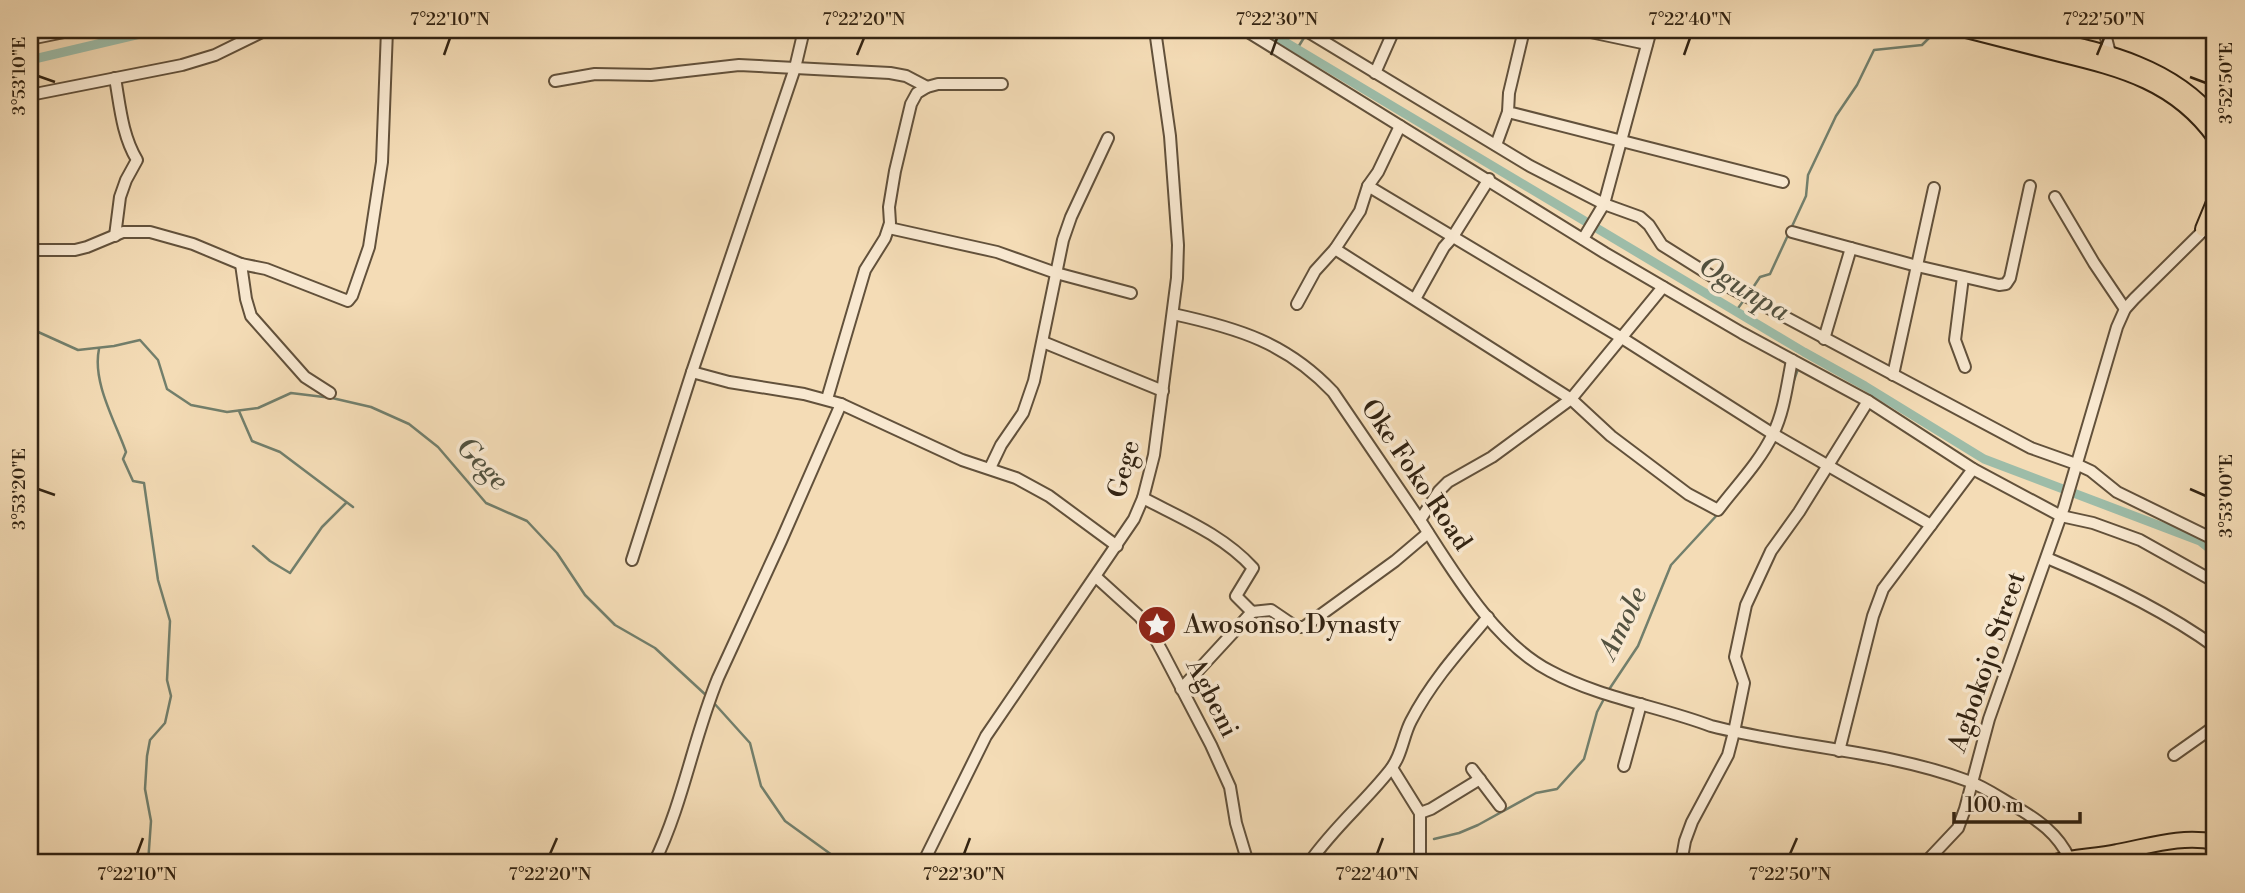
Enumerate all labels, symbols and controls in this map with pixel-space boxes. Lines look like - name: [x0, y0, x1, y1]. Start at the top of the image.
- text: 7°22'10"N: [410, 8, 490, 31]
- text: 7°22'20"N: [823, 8, 906, 31]
- text: 7°22'30"N: [1236, 8, 1319, 31]
- text: 7°22'40"N: [1648, 8, 1732, 31]
- text: 7°22'50"N: [2063, 8, 2146, 31]
- text: 3°53'10"E: [8, 36, 31, 116]
- text: 3°52'50"E: [2215, 42, 2238, 124]
- water label: Ogunpa: [1692, 248, 1796, 330]
- street label: Oke Foko Road: [1354, 393, 1478, 557]
- water label: Gege: [448, 430, 516, 498]
- street label: Gege: [1101, 437, 1147, 501]
- text: 3°53'20"E: [8, 448, 31, 530]
- text: 3°53'00"E: [2215, 454, 2238, 538]
- street label: Agbokojo Street: [1941, 568, 2033, 757]
- water label: Amole: [1589, 581, 1655, 667]
- place icon: Awosonso Dynasty: [1136, 604, 1178, 646]
- place label: Awosonso Dynasty: [1183, 609, 1401, 641]
- street label: Agbeni: [1178, 652, 1245, 743]
- scale bar: [1954, 781, 2080, 825]
- text: 100 m: [1965, 793, 2024, 819]
- text: 7°22'10"N: [97, 863, 177, 886]
- text: 7°22'20"N: [509, 863, 592, 886]
- text: 7°22'30"N: [923, 863, 1006, 886]
- text: 7°22'40"N: [1335, 863, 1419, 886]
- text: 7°22'50"N: [1749, 863, 1832, 886]

